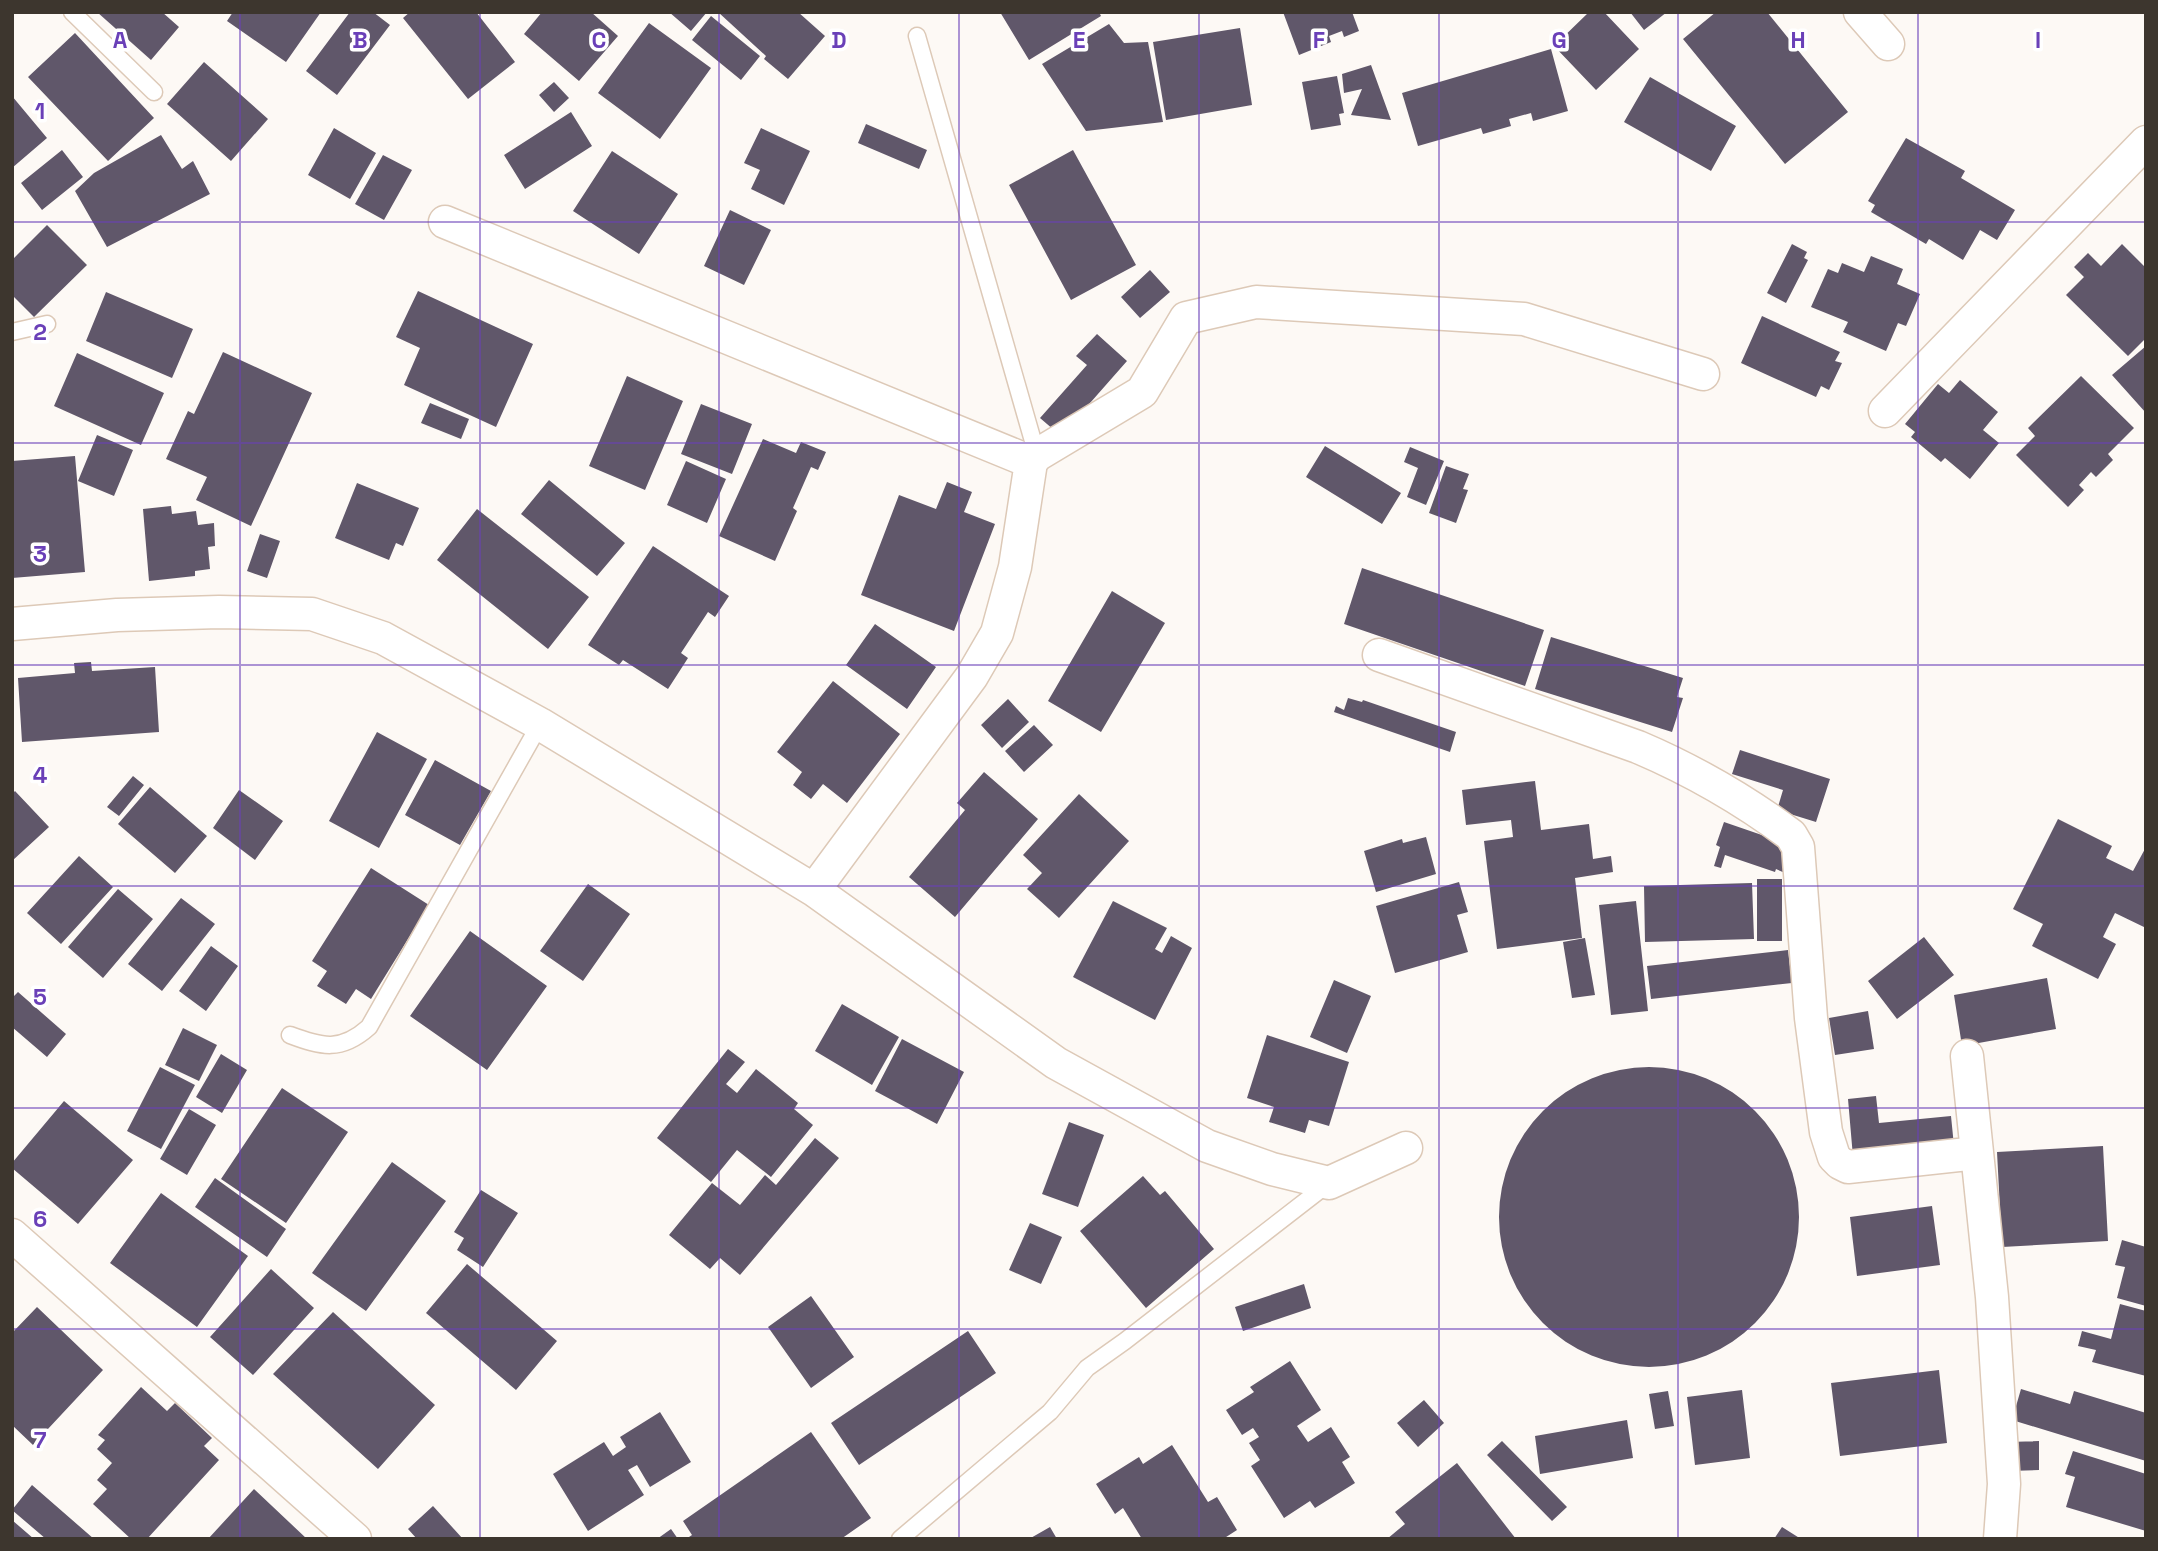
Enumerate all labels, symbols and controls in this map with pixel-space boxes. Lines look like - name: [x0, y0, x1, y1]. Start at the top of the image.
- text: A: [113, 25, 128, 55]
- text: B: [352, 25, 368, 55]
- text: C: [592, 25, 606, 55]
- text: D: [831, 25, 847, 55]
- text: E: [1073, 25, 1085, 55]
- text: F: [1313, 25, 1325, 55]
- text: G: [1551, 25, 1567, 55]
- text: H: [1790, 25, 1806, 55]
- text: I: [2035, 25, 2041, 55]
- text: 1: [35, 96, 45, 126]
- text: 2: [33, 317, 47, 347]
- text: 3: [33, 539, 47, 569]
- text: 4: [33, 760, 48, 790]
- text: 5: [33, 982, 47, 1012]
- text: 6: [33, 1204, 47, 1234]
- text: 7: [34, 1425, 47, 1455]

